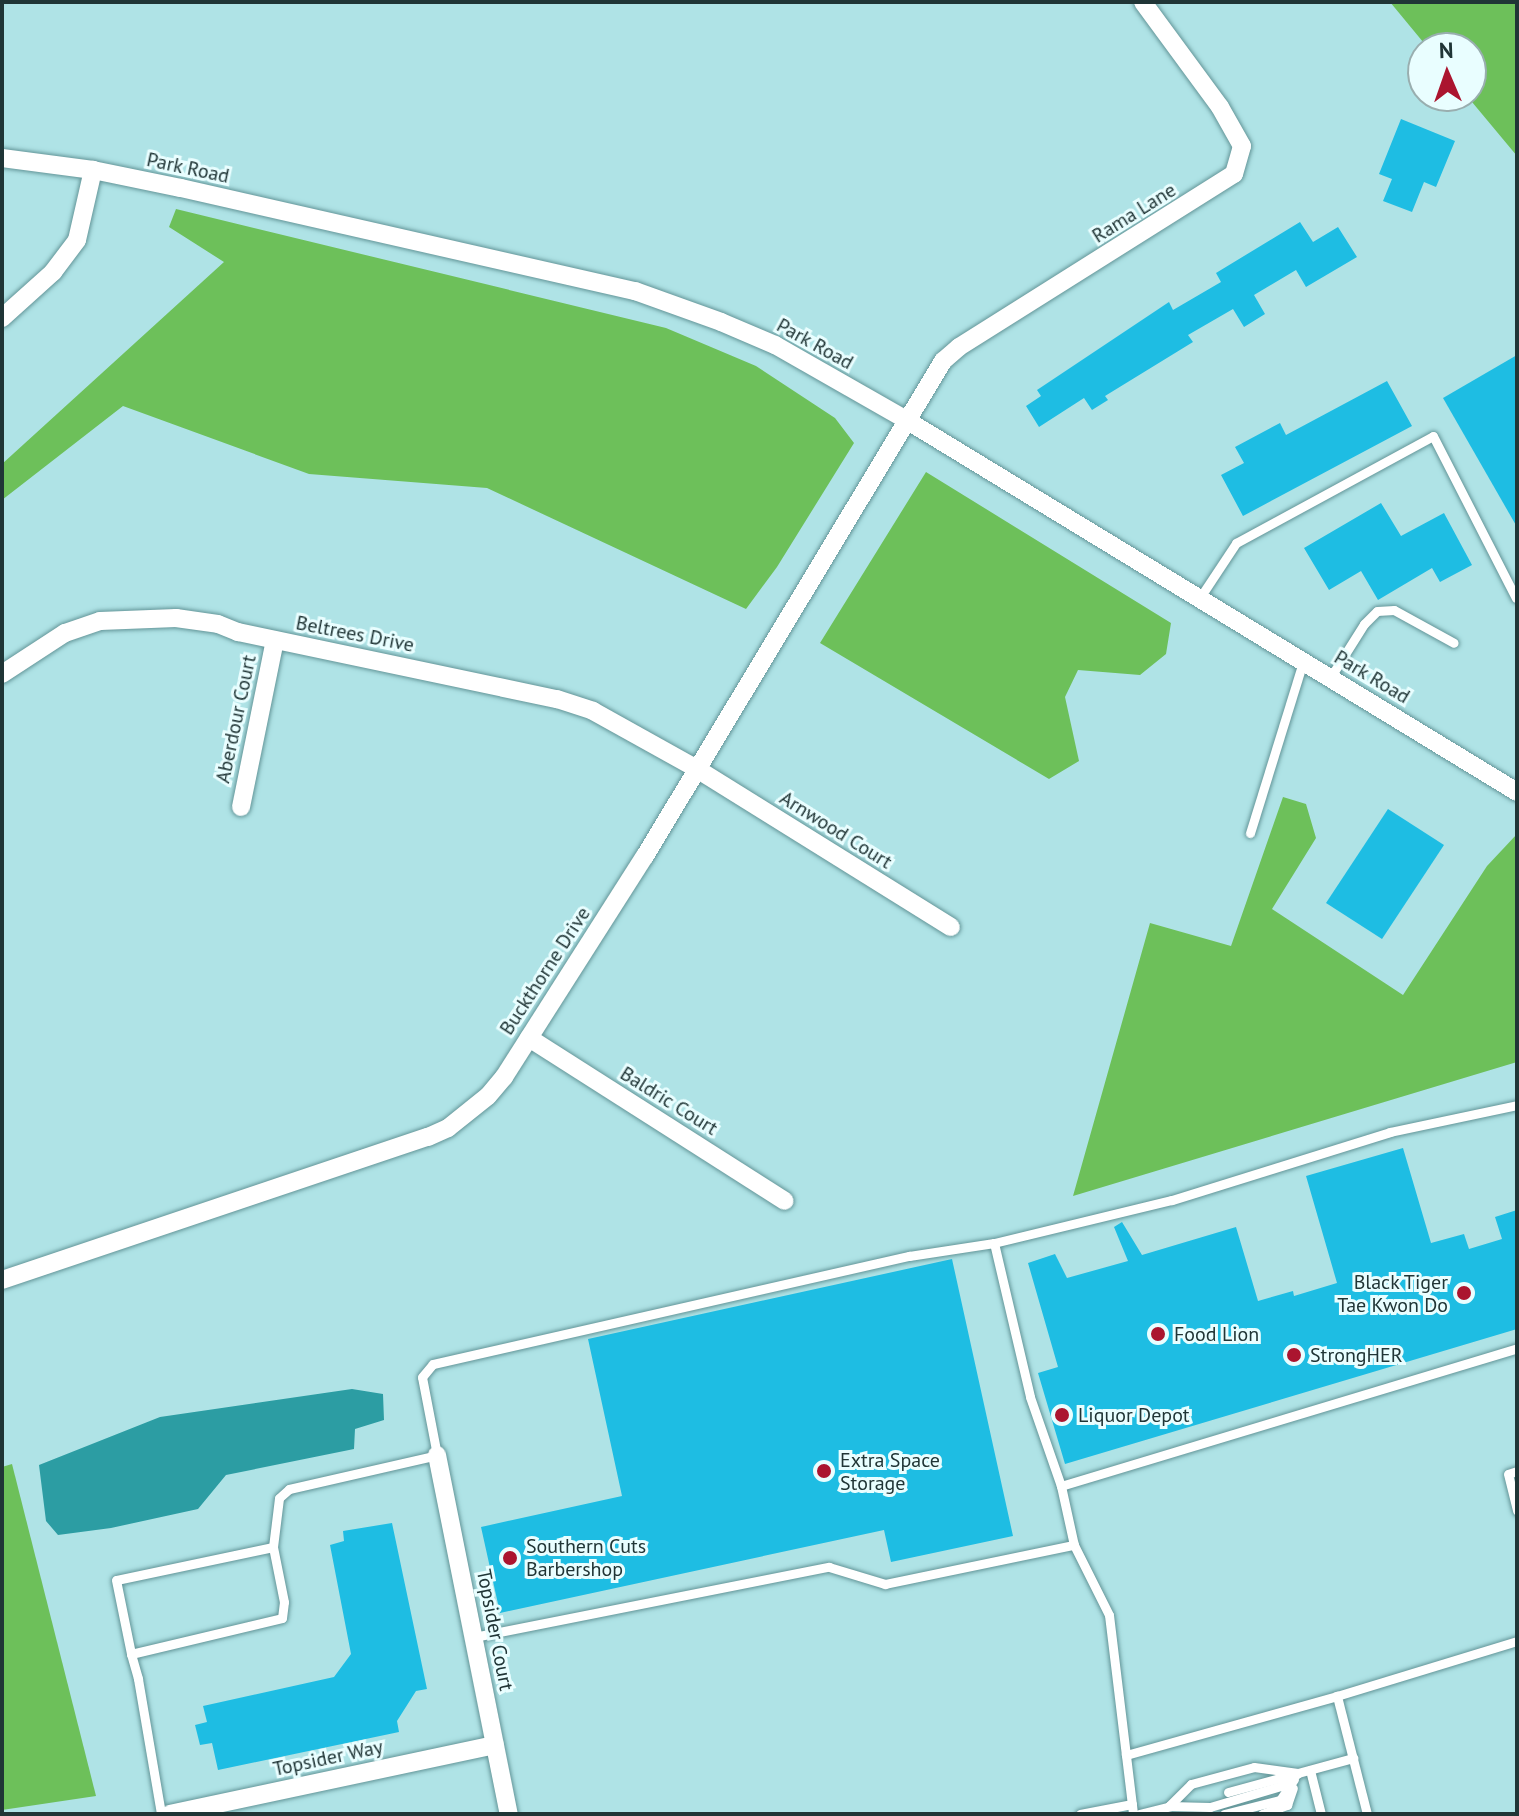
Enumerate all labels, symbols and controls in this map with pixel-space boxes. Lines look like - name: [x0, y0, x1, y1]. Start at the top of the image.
- north arrow: [1407, 32, 1487, 112]
- text: N: [1439, 36, 1454, 64]
- street label: Park Road: [144, 147, 232, 189]
- street label: Rama Lane: [1088, 178, 1180, 248]
- street label: Park Road: [772, 313, 858, 375]
- street label: Beltrees Drive: [294, 611, 416, 657]
- street label: Park Road: [1330, 645, 1414, 709]
- street label: Aberdour Court: [211, 653, 261, 785]
- street label: Arnwood Court: [775, 786, 897, 874]
- street label: Buckthorne Drive: [495, 903, 595, 1039]
- street label: Baldric Court: [616, 1061, 722, 1141]
- place label: Black Tiger Tae Kwon Do: [1337, 1270, 1448, 1317]
- marker: Black Tiger Tae Kwon Do: [1455, 1284, 1473, 1302]
- place label: Food Lion: [1174, 1322, 1259, 1346]
- marker: Food Lion: [1149, 1325, 1167, 1343]
- place label: StrongHER: [1310, 1343, 1403, 1367]
- marker: StrongHER: [1285, 1346, 1303, 1364]
- place label: Liquor Depot: [1078, 1403, 1190, 1427]
- marker: Liquor Depot: [1053, 1406, 1071, 1424]
- place label: Extra Space Storage: [840, 1448, 940, 1495]
- marker: Extra Space Storage: [815, 1462, 833, 1480]
- place label: Southern Cuts Barbershop: [526, 1534, 646, 1581]
- marker: Southern Cuts Barbershop: [501, 1549, 519, 1567]
- street label: Topsider Court: [471, 1567, 519, 1693]
- street label: Topsider Way: [271, 1735, 385, 1781]

